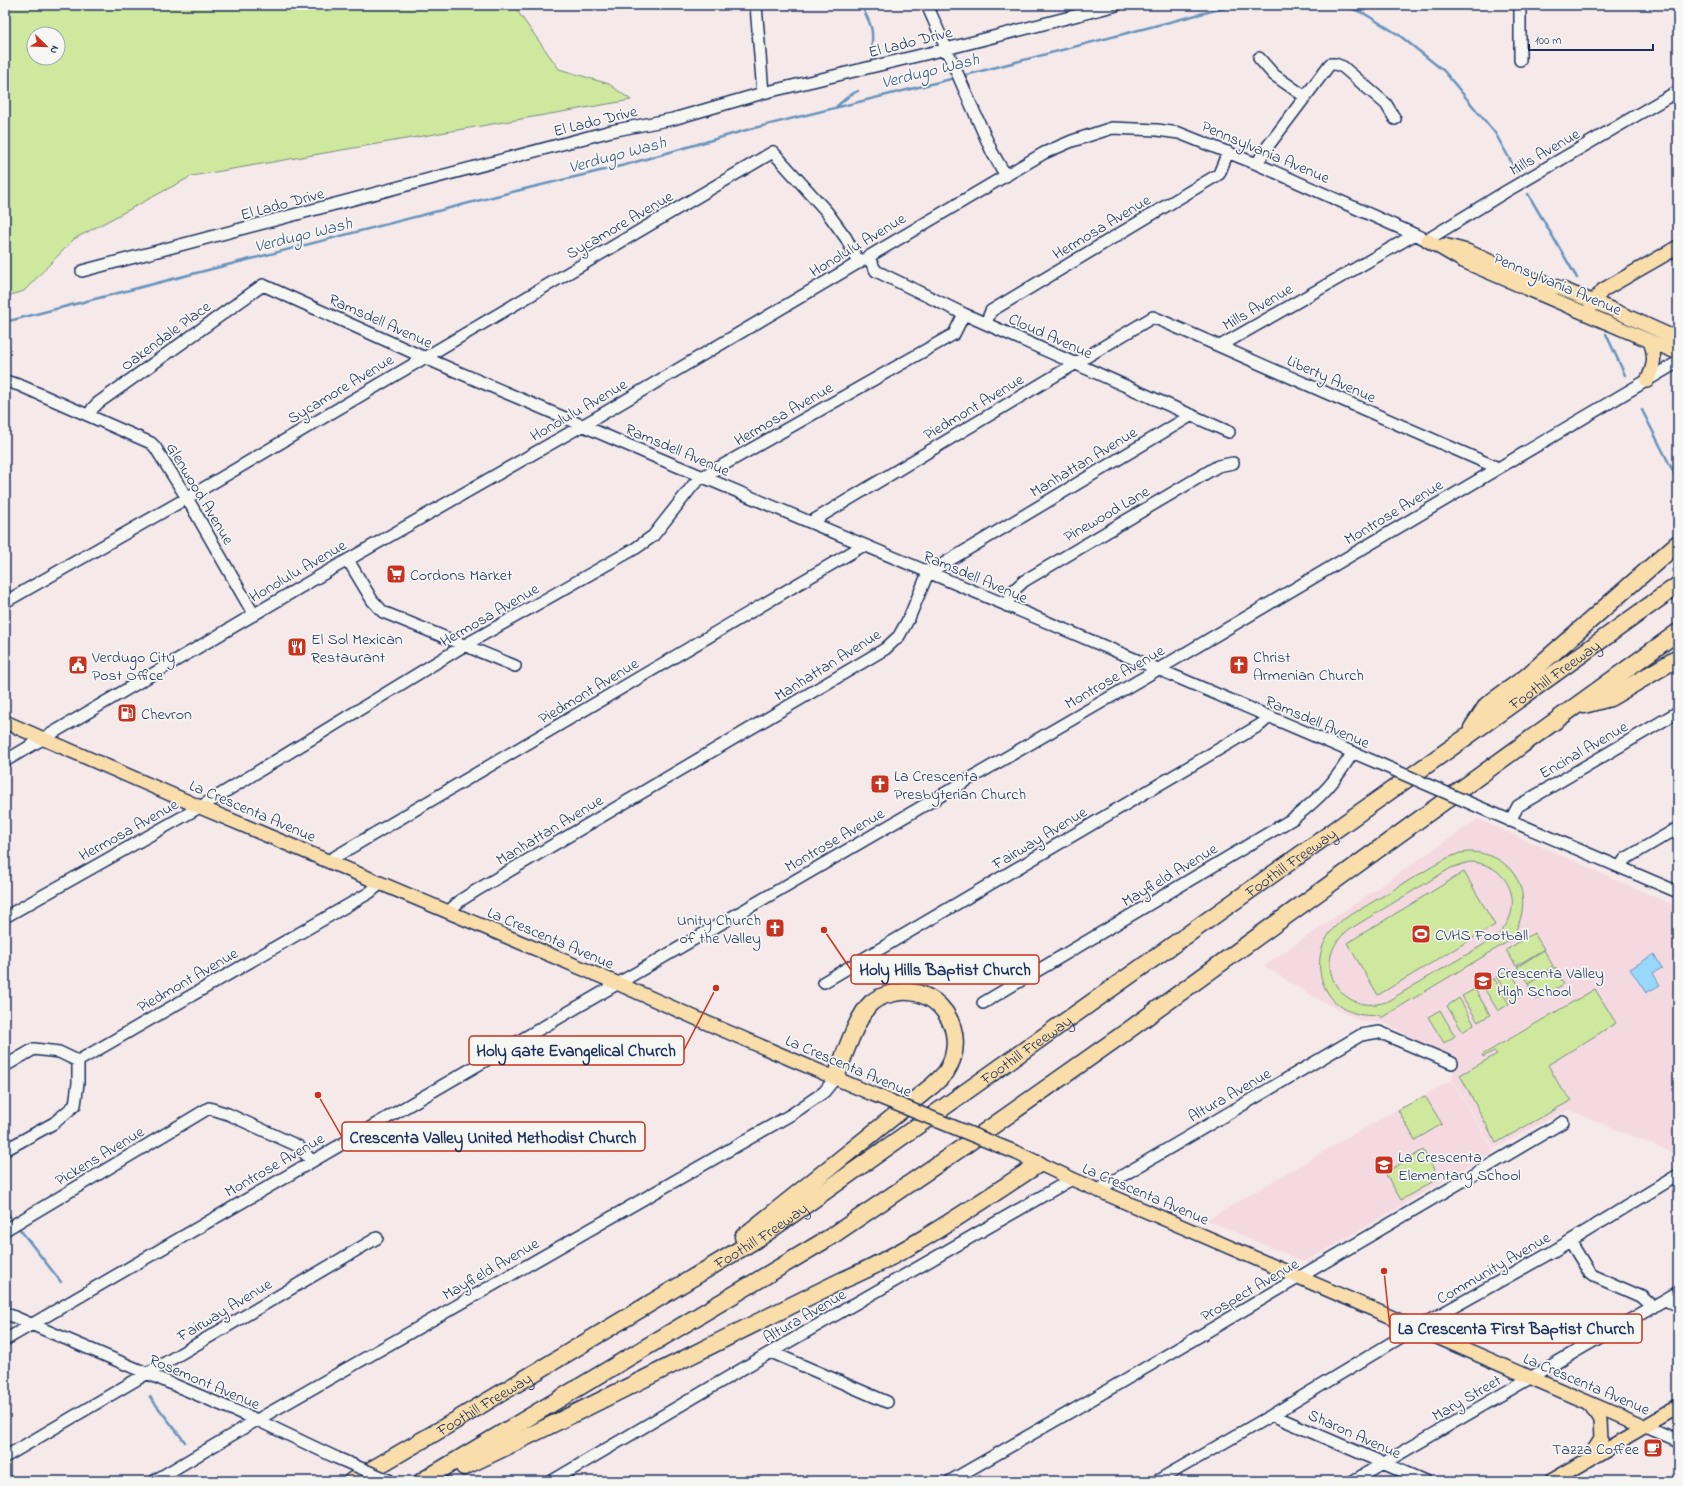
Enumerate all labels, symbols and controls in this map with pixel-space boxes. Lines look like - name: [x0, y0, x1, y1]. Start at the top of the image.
- street label: El Lado Drive: [866, 21, 956, 65]
- north arrow: [26, 26, 66, 66]
- scale bar: [1529, 26, 1653, 52]
- text: 100 m: [1535, 32, 1562, 50]
- text: N: [45, 43, 63, 56]
- water label: Verdugo Wash: [879, 47, 983, 97]
- street label: El Lado Drive: [551, 100, 641, 144]
- street label: Pennsylvania Avenue: [1197, 115, 1334, 191]
- street label: Mills Avenue: [1505, 122, 1585, 183]
- water label: Verdugo Wash: [566, 130, 670, 181]
- street label: El Lado Drive: [238, 182, 328, 228]
- street label: Sycamore Avenue: [562, 185, 679, 266]
- street label: Hermosa Avenue: [1048, 188, 1156, 267]
- street label: Honolulu Avenue: [805, 207, 912, 284]
- water label: Verdugo Wash: [252, 211, 356, 261]
- street label: Pennsylvania Avenue: [1489, 247, 1626, 323]
- street label: Mills Avenue: [1218, 277, 1298, 338]
- street label: Ramsdell Avenue: [324, 288, 437, 356]
- street label: Oakendale Place: [116, 295, 217, 378]
- street label: Cloud Avenue: [1004, 308, 1097, 366]
- street label: Sycamore Avenue: [283, 348, 399, 431]
- street label: Liberty Avenue: [1283, 349, 1380, 411]
- street label: Piedmont Avenue: [919, 368, 1029, 447]
- street label: Honolulu Avenue: [526, 373, 633, 448]
- street label: Hermosa Avenue: [730, 376, 839, 453]
- street label: Ramsdell Avenue: [621, 418, 734, 484]
- street label: Manhattan Avenue: [1026, 421, 1143, 504]
- street label: Glenwood Avenue: [159, 438, 240, 550]
- street label: Montrose Avenue: [1340, 473, 1449, 552]
- street label: Pinewood Lane: [1060, 480, 1155, 549]
- street label: Honolulu Avenue: [245, 534, 352, 609]
- street label: Ramsdell Avenue: [919, 545, 1032, 611]
- supermarket icon: Cordons Market: [385, 563, 407, 585]
- place label: Cordons Market: [410, 564, 513, 588]
- street label: Hermosa Avenue: [436, 577, 545, 654]
- street label: Manhattan Avenue: [770, 623, 887, 708]
- place label: El Sol Mexican Restaurant: [311, 628, 403, 670]
- street label: Foothill Freeway: [1504, 634, 1606, 717]
- restaurant icon: El Sol Mexican Restaurant: [286, 636, 308, 658]
- street label: Montrose Avenue: [1061, 639, 1170, 716]
- place label: Verdugo City Post Office: [91, 646, 175, 688]
- place label: Christ Armenian Church: [1253, 646, 1364, 688]
- street label: Piedmont Avenue: [534, 652, 644, 731]
- public building icon: Verdugo City Post Office: [67, 654, 89, 676]
- church icon: Christ Armenian Church: [1228, 654, 1250, 676]
- street label: Ramsdell Avenue: [1261, 690, 1374, 756]
- fuel station icon: Chevron: [116, 702, 138, 724]
- place label: Chevron: [141, 703, 192, 727]
- street label: Encinal Avenue: [1535, 715, 1633, 786]
- place label: La Crescenta Presbyterian Church: [894, 765, 1026, 807]
- church icon: La Crescenta Presbyterian Church: [869, 773, 891, 795]
- street label: La Crescenta Avenue: [185, 774, 320, 850]
- street label: Manhattan Avenue: [492, 789, 609, 872]
- street label: Hermosa Avenue: [75, 793, 184, 868]
- street label: Fairway Avenue: [987, 801, 1093, 877]
- street label: Montrose Avenue: [781, 802, 890, 879]
- street label: Foothill Freeway: [1240, 823, 1342, 905]
- street label: Mayfield Avenue: [1117, 837, 1223, 914]
- street label: La Crescenta Avenue: [483, 901, 618, 977]
- place label: Unity Church of the Valley: [677, 909, 761, 951]
- church icon: Unity Church of the Valley: [764, 917, 786, 939]
- sports icon: CVHS Football: [1410, 923, 1432, 945]
- place label: CVHS Football: [1435, 924, 1529, 948]
- street label: Piedmont Avenue: [133, 942, 244, 1019]
- callout: Holy Hills Baptist Church: [851, 955, 1039, 984]
- text: Holy Hills Baptist Church: [859, 958, 1031, 985]
- place label: Crescenta Valley High School: [1497, 962, 1604, 1004]
- school or university icon: Crescenta Valley High School: [1472, 970, 1494, 992]
- street label: Foothill Freeway: [975, 1010, 1078, 1092]
- street label: La Crescenta Avenue: [781, 1029, 916, 1105]
- callout: Holy Gate Evangelical Church: [469, 1036, 684, 1065]
- text: Holy Gate Evangelical Church: [476, 1039, 676, 1066]
- street label: Altura Avenue: [1184, 1062, 1277, 1129]
- street label: Pickens Avenue: [51, 1120, 150, 1193]
- callout: Crescenta Valley United Methodist Church: [342, 1122, 645, 1151]
- text: Crescenta Valley United Methodist Church: [350, 1126, 636, 1153]
- street label: Montrose Avenue: [221, 1127, 330, 1204]
- place label: La Crescenta Elementary School: [1398, 1146, 1521, 1188]
- school or university icon: La Crescenta Elementary School: [1373, 1154, 1395, 1176]
- street label: La Crescenta Avenue: [1078, 1157, 1213, 1233]
- street label: Foothill Freeway: [709, 1197, 813, 1277]
- street label: Community Avenue: [1433, 1226, 1556, 1311]
- street label: Mayfield Avenue: [438, 1232, 545, 1307]
- street label: Prospect Avenue: [1196, 1252, 1304, 1329]
- street label: Fairway Avenue: [172, 1273, 278, 1349]
- street label: Altura Avenue: [759, 1283, 852, 1350]
- callout: La Crescenta First Baptist Church: [1390, 1314, 1642, 1343]
- text: La Crescenta First Baptist Church: [1398, 1317, 1634, 1342]
- street label: La Crescenta Avenue: [1519, 1347, 1654, 1423]
- street label: Rosemont Avenue: [145, 1349, 264, 1417]
- street label: Foothill Freeway: [432, 1367, 537, 1444]
- street label: Mary Street: [1428, 1369, 1507, 1428]
- street label: Sharon Avenue: [1304, 1404, 1405, 1466]
- cafe icon: Tazza Coffee: [1642, 1437, 1664, 1459]
- place label: Tazza Coffee: [1552, 1438, 1640, 1462]

